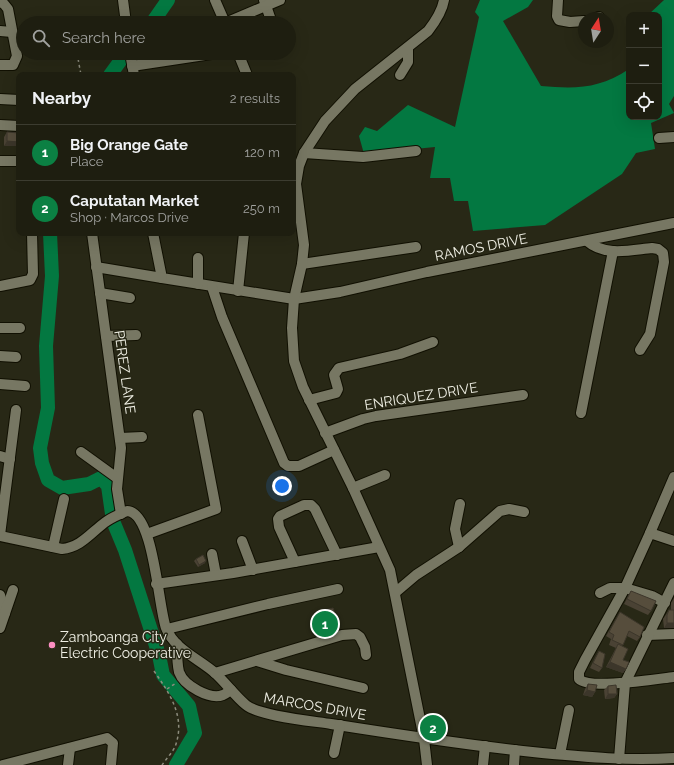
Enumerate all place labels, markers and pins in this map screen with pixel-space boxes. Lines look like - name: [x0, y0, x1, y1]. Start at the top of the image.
- pin: 1: [312, 609, 338, 639]
- place label: Zamboanga City Electric Cooperative: [60, 629, 191, 661]
- marker: Zamboanga City Electric Cooperative: [47, 640, 57, 650]
- pin: 2: [420, 713, 446, 743]

